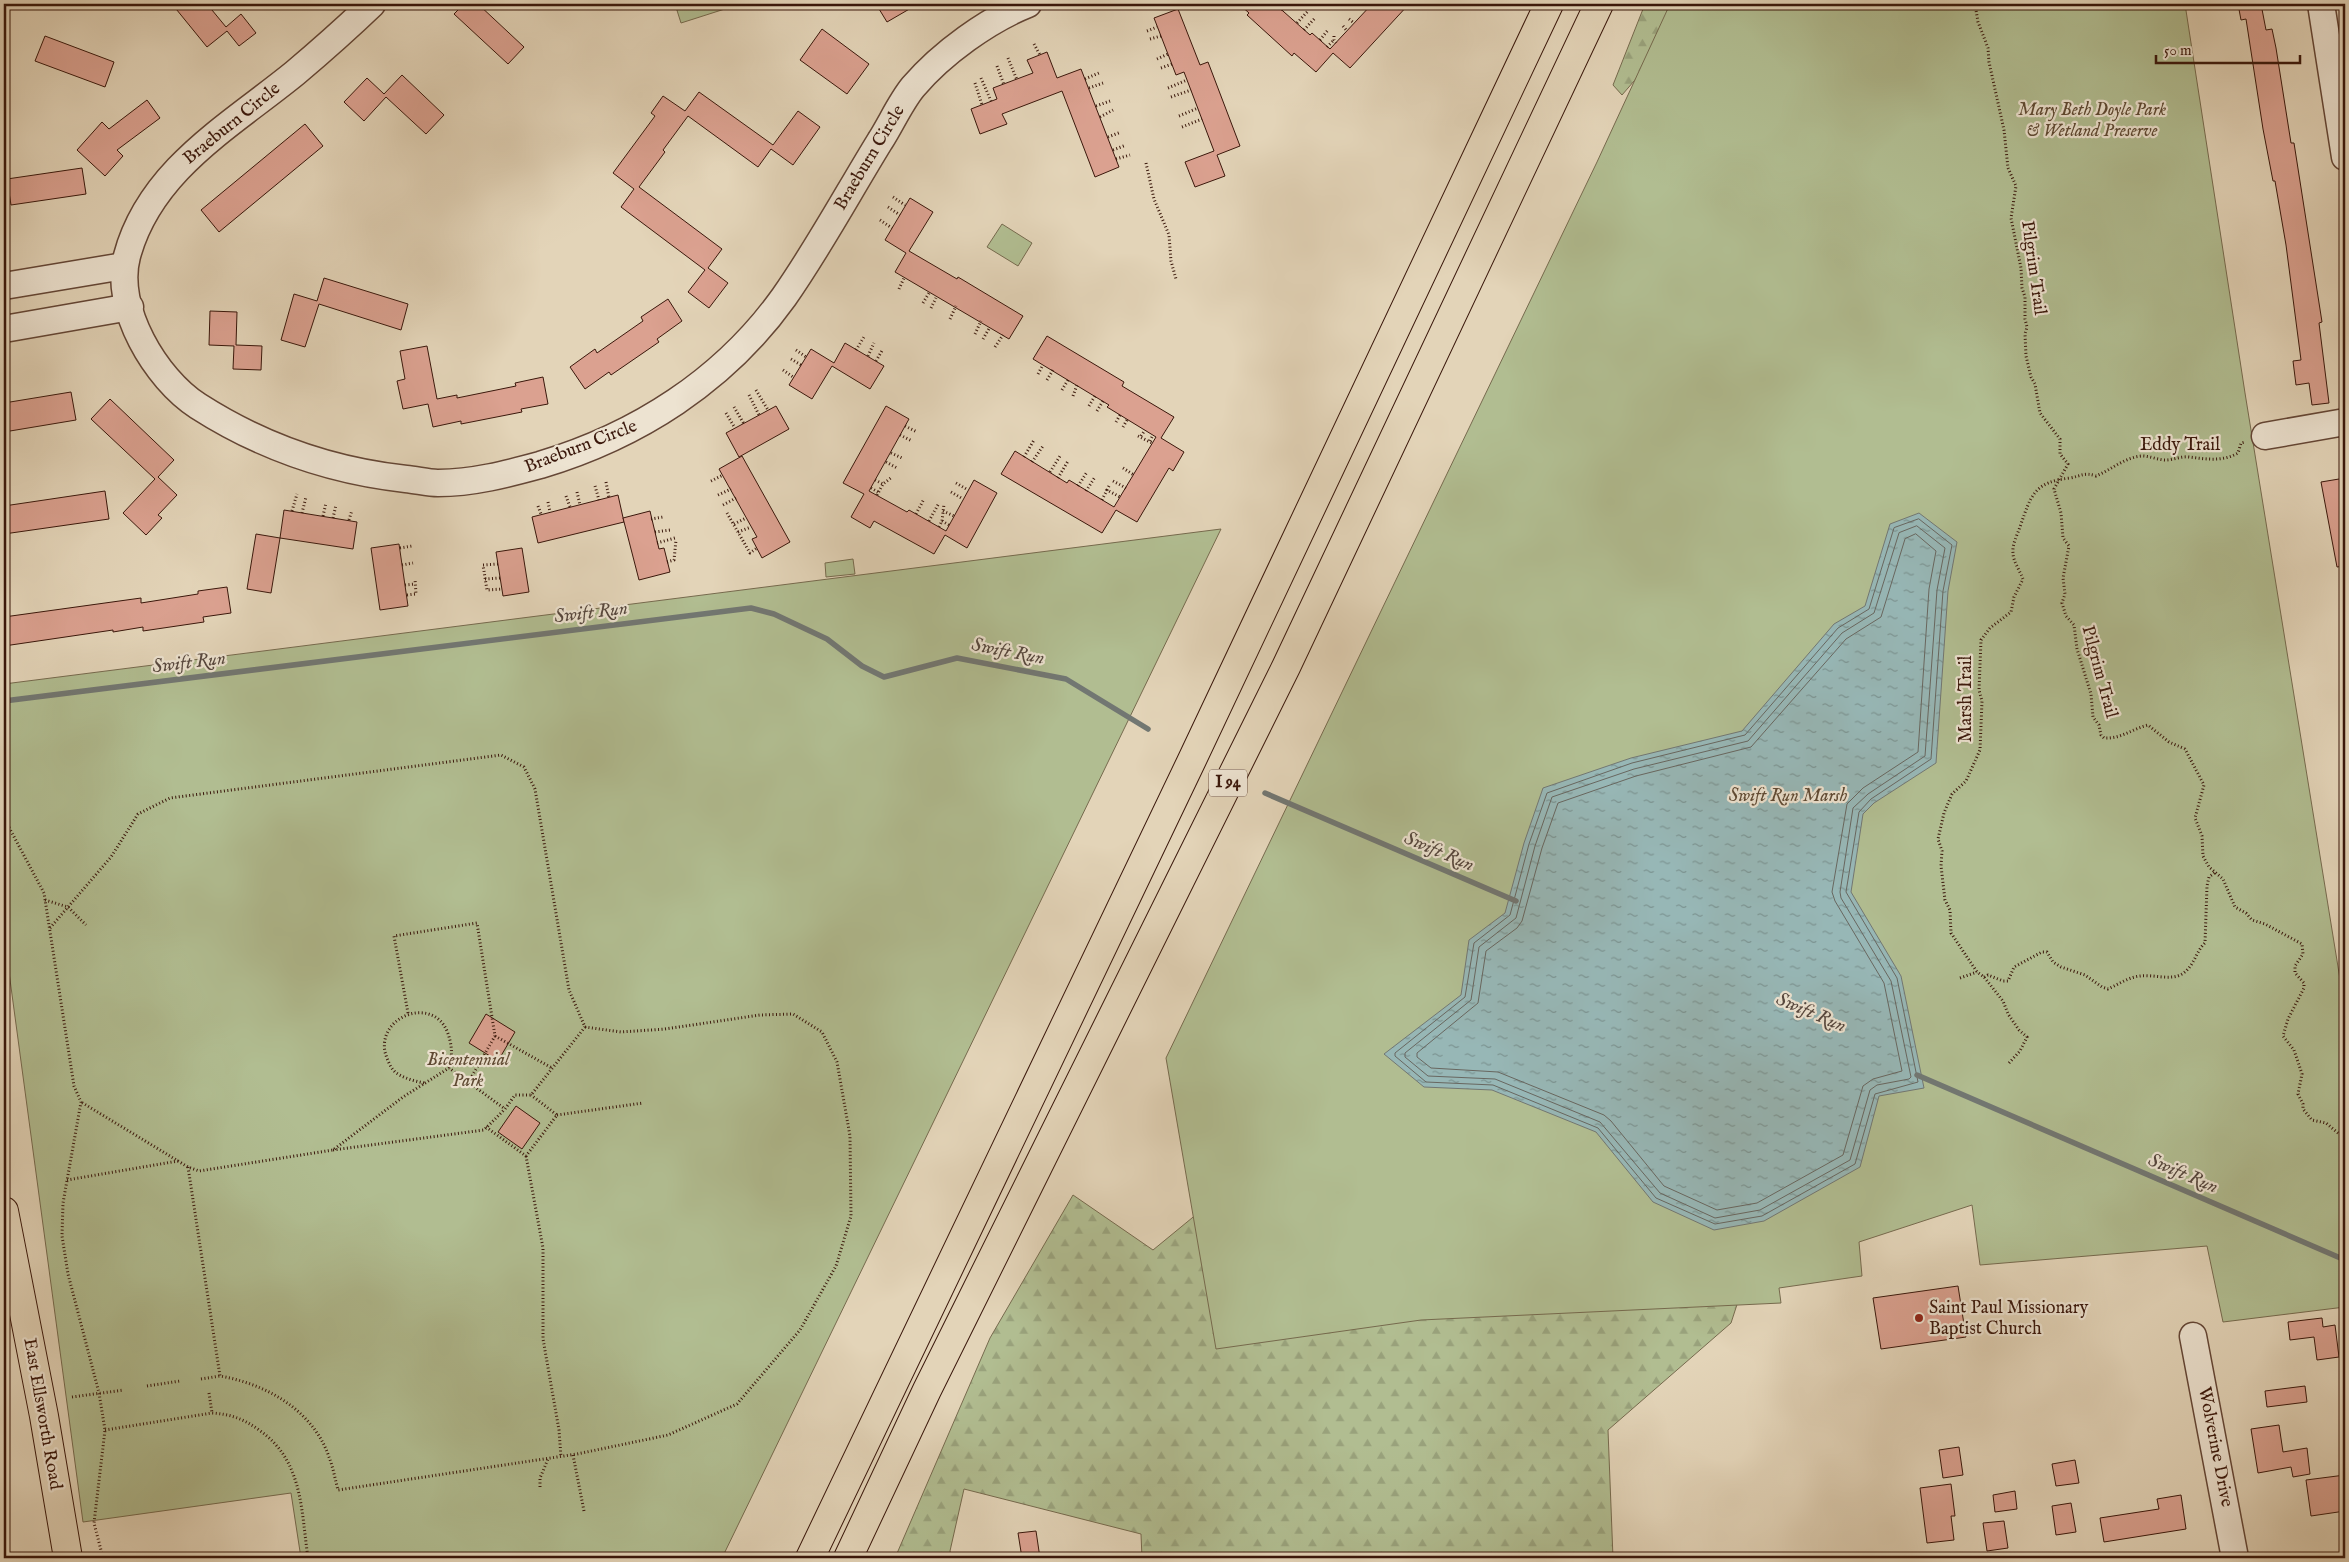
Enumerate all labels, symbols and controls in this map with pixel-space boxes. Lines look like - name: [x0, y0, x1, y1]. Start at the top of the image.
- scale bar: [2156, 32, 2300, 64]
- text: 50 m: [2164, 41, 2192, 60]
- street label: Braeburn Circle: [179, 78, 285, 170]
- park label: Mary Beth Doyle Park & Wetland Preserve: [2018, 99, 2166, 143]
- street label: Braeburn Circle: [830, 101, 910, 215]
- street label: Pilgrim Trail: [2015, 219, 2051, 317]
- street label: Braeburn Circle: [522, 415, 640, 479]
- street label: Eddy Trail: [2140, 434, 2220, 457]
- water label: Swift Run: [553, 597, 629, 629]
- street label: Pilgrim Trail: [2076, 623, 2122, 721]
- water label: Swift Run: [969, 633, 1047, 671]
- water label: Swift Run: [151, 647, 227, 679]
- street label: Marsh Trail: [1955, 655, 1978, 743]
- road number: I 94: [1209, 770, 1247, 796]
- park label: Swift Run Marsh: [1729, 785, 1848, 808]
- water label: Swift Run: [1400, 827, 1478, 878]
- water label: Swift Run: [1772, 988, 1850, 1039]
- park label: Bicentennial Park: [427, 1049, 511, 1093]
- water label: Swift Run: [2144, 1149, 2222, 1200]
- place label: Saint Paul Missionary Baptist Church: [1929, 1297, 2088, 1341]
- marker: Saint Paul Missionary Baptist Church: [1913, 1312, 1925, 1324]
- street label: East Ellsworth Road: [17, 1336, 67, 1492]
- street label: Wolverine Drive: [2192, 1385, 2238, 1509]

